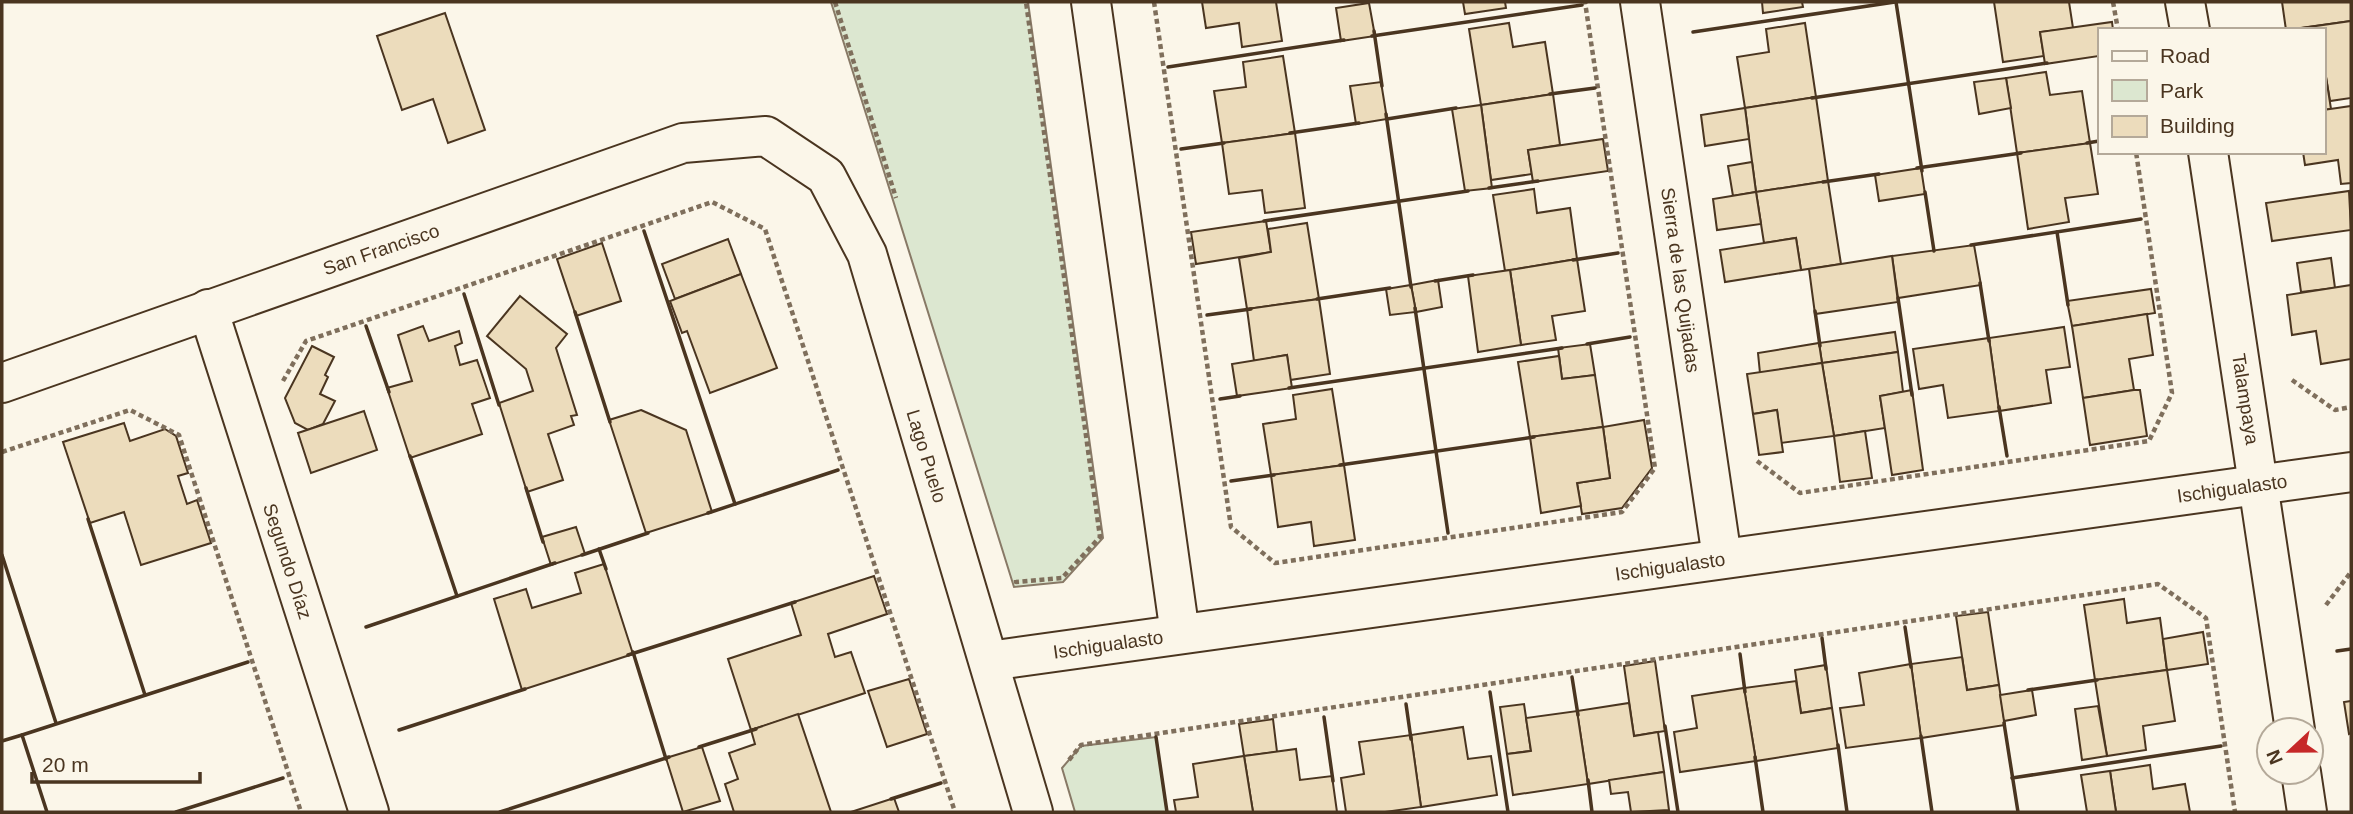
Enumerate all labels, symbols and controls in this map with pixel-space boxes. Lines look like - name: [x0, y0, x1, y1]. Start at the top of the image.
- legend: [2098, 28, 2325, 154]
- text: Road: [2160, 44, 2210, 67]
- text: Park: [2160, 79, 2204, 102]
- text: Building: [2160, 114, 2235, 137]
- street label: Sierra de las Quijadas: [1657, 186, 1704, 374]
- street label: San Francisco: [320, 220, 442, 279]
- street label: Talampaya: [2228, 352, 2263, 447]
- street label: Lago Puelo: [902, 407, 951, 505]
- street label: Ischigualasto: [2176, 470, 2288, 507]
- street label: Segundo Díaz: [259, 501, 316, 622]
- street label: Ischigualasto: [1614, 548, 1726, 585]
- street label: Ischigualasto: [1052, 626, 1164, 663]
- north arrow: [2255, 716, 2325, 786]
- scale bar: [32, 740, 200, 784]
- text: N: [2262, 747, 2287, 767]
- text: 20 m: [42, 753, 89, 776]

